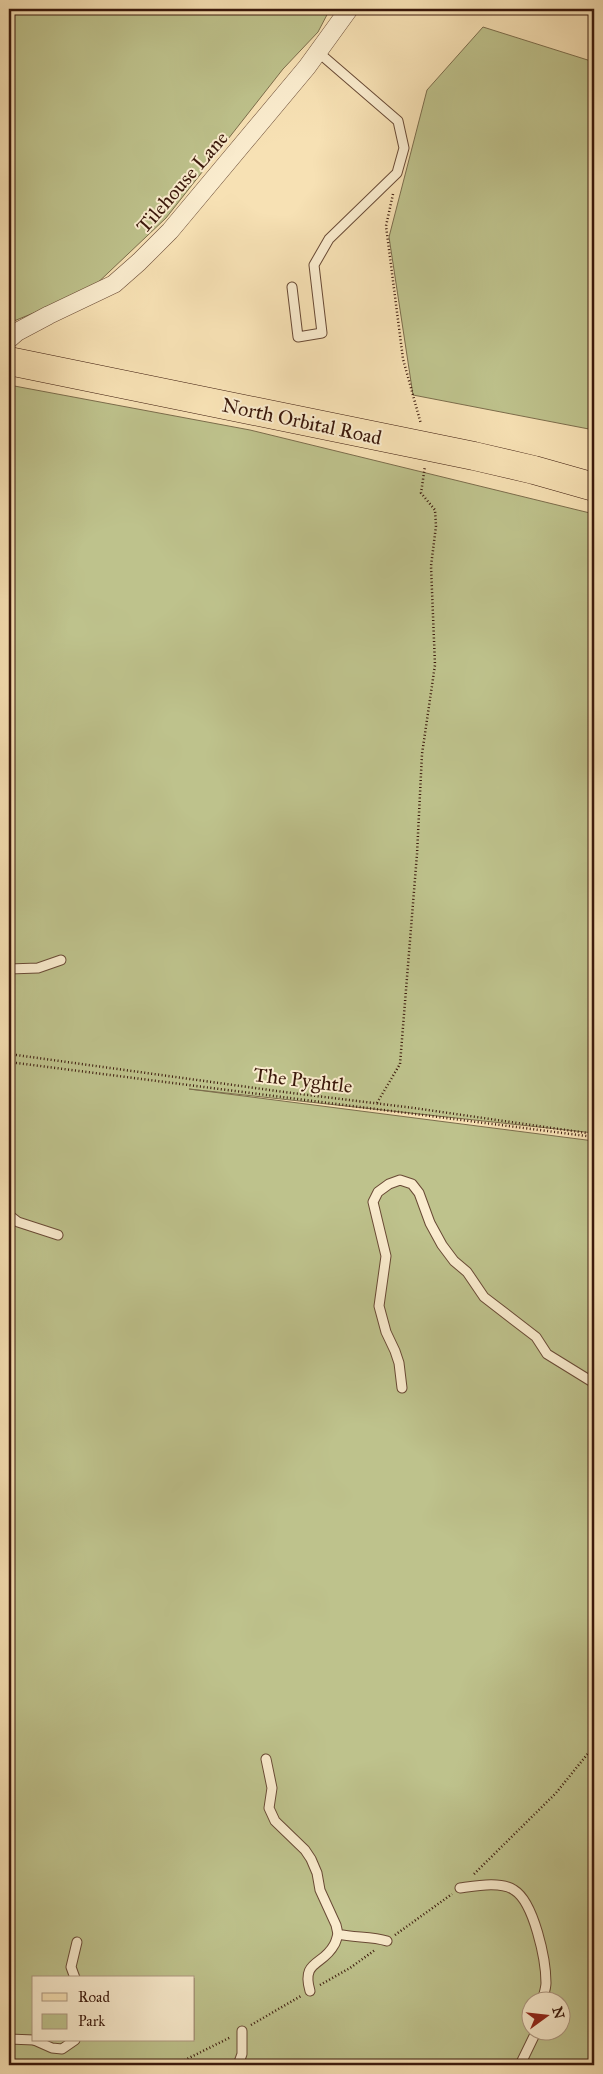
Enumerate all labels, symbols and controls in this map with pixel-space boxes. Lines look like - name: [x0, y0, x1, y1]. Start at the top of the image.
- street label: Tilehouse Lane: [131, 126, 233, 238]
- street label: North Orbital Road: [220, 392, 384, 450]
- street label: The Pyghtle: [252, 1062, 354, 1099]
- legend: [32, 1976, 195, 2042]
- text: Road: [78, 1988, 110, 2006]
- north arrow: [520, 1992, 570, 2042]
- text: N: [548, 2005, 568, 2021]
- text: Park: [78, 2012, 105, 2030]

